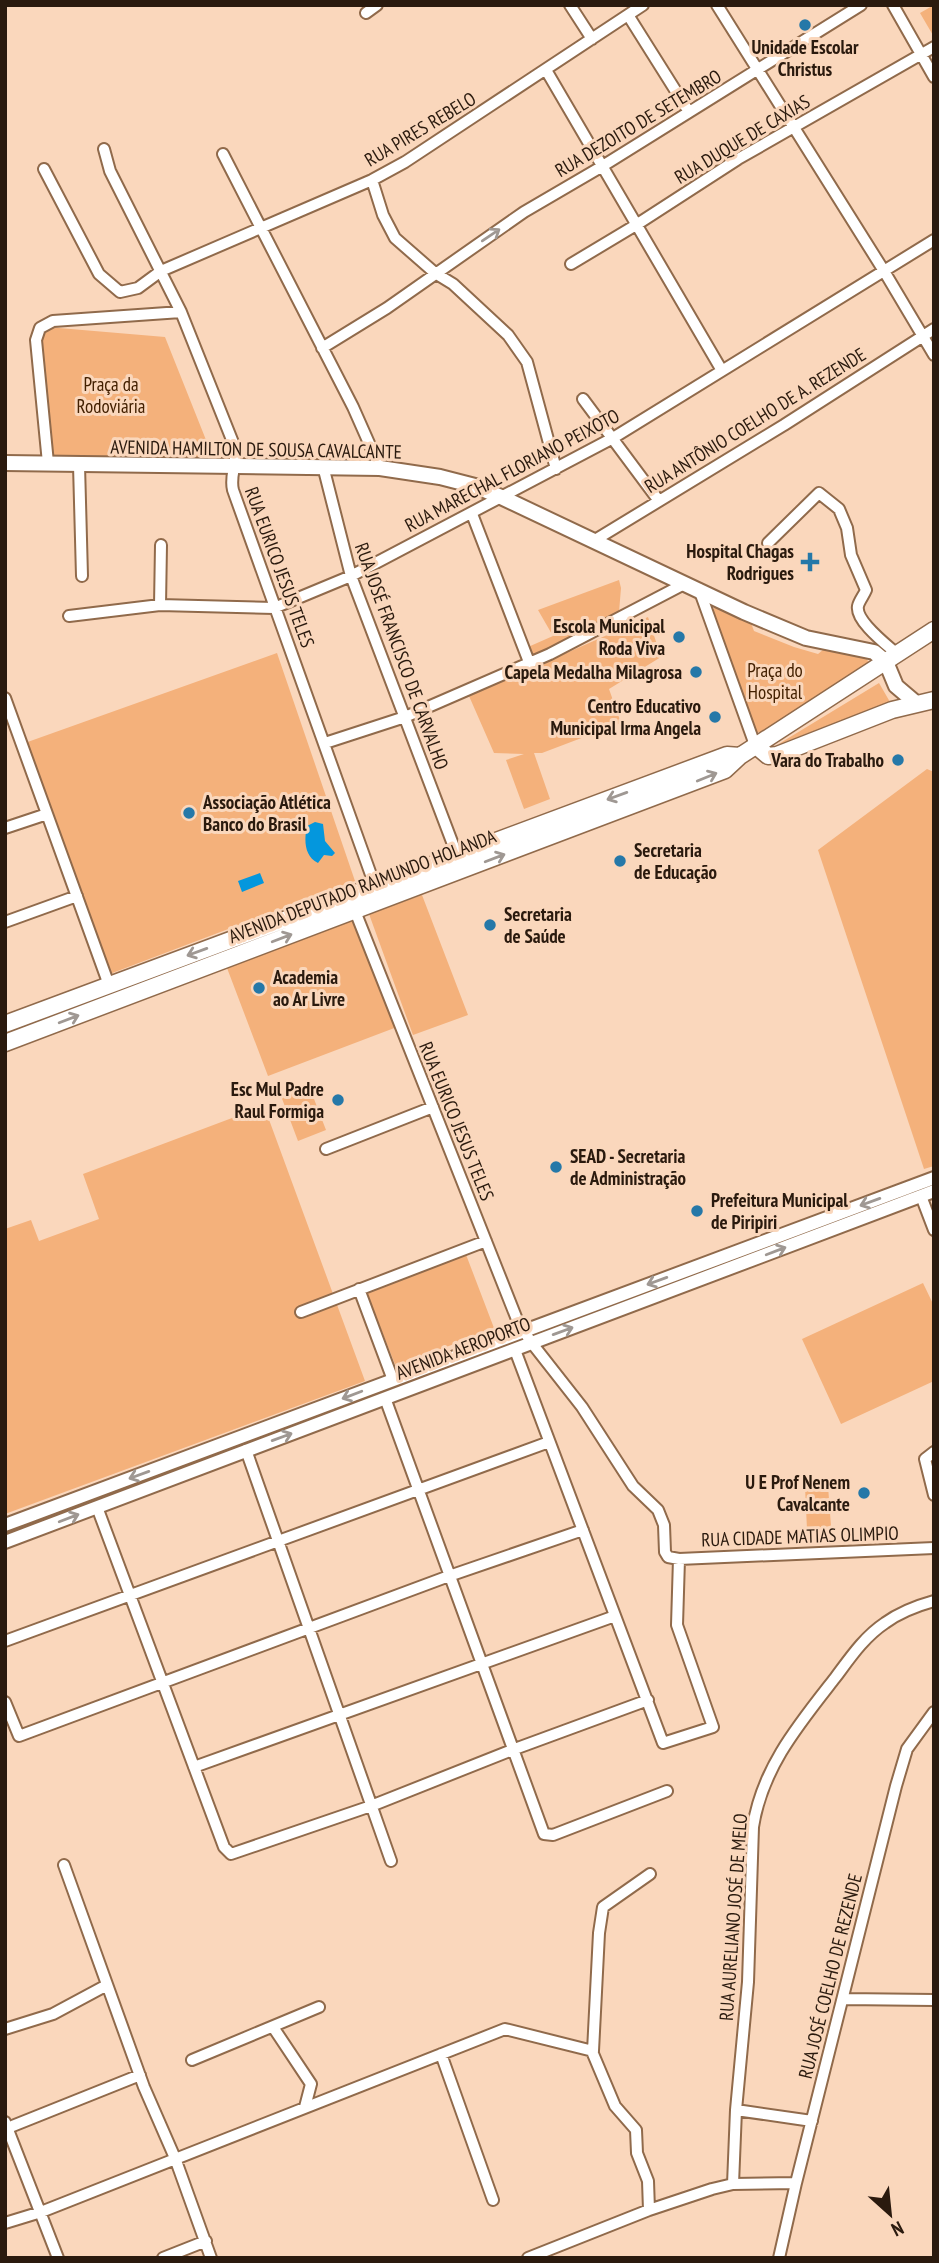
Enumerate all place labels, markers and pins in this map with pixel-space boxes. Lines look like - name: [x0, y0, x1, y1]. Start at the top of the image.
- marker: Unidade Escolar Christus: [797, 17, 813, 33]
- place label: Unidade Escolar Christus: [751, 35, 859, 81]
- place label: Hospital Chagas Rodrigues: [686, 539, 794, 585]
- marker: Hospital Chagas Rodrigues: [800, 552, 820, 572]
- place label: Escola Municipal Roda Viva: [553, 614, 665, 660]
- marker: Escola Municipal Roda Viva: [671, 629, 687, 645]
- place label: Capela Medalha Milagrosa: [504, 660, 682, 684]
- marker: Capela Medalha Milagrosa: [688, 664, 704, 680]
- place label: Centro Educativo Municipal Irma Angela: [550, 694, 701, 740]
- marker: Centro Educativo Municipal Irma Angela: [707, 709, 723, 725]
- place label: Vara do Trabalho: [770, 748, 884, 772]
- marker: Vara do Trabalho: [890, 752, 906, 768]
- place label: Associação Atlética Banco do Brasil: [202, 790, 331, 836]
- marker: Associação Atlética Banco do Brasil: [181, 805, 197, 821]
- place label: Secretaria de Educação: [634, 838, 717, 884]
- marker: Secretaria de Educação: [612, 853, 628, 869]
- place label: Secretaria de Saúde: [504, 902, 572, 948]
- marker: Secretaria de Saúde: [482, 917, 498, 933]
- place label: Academia ao Ar Livre: [272, 965, 345, 1011]
- marker: Academia ao Ar Livre: [251, 980, 267, 996]
- place label: Esc Mul Padre Raul Formiga: [231, 1077, 324, 1123]
- marker: Esc Mul Padre Raul Formiga: [330, 1092, 346, 1108]
- place label: SEAD - Secretaria de Administração: [570, 1144, 686, 1190]
- marker: SEAD - Secretaria de Administração: [548, 1159, 564, 1175]
- place label: Prefeitura Municipal de Piripiri: [711, 1188, 848, 1234]
- marker: Prefeitura Municipal de Piripiri: [689, 1203, 705, 1219]
- place label: U E Prof Nenem Cavalcante: [745, 1470, 850, 1516]
- marker: U E Prof Nenem Cavalcante: [856, 1485, 872, 1501]

